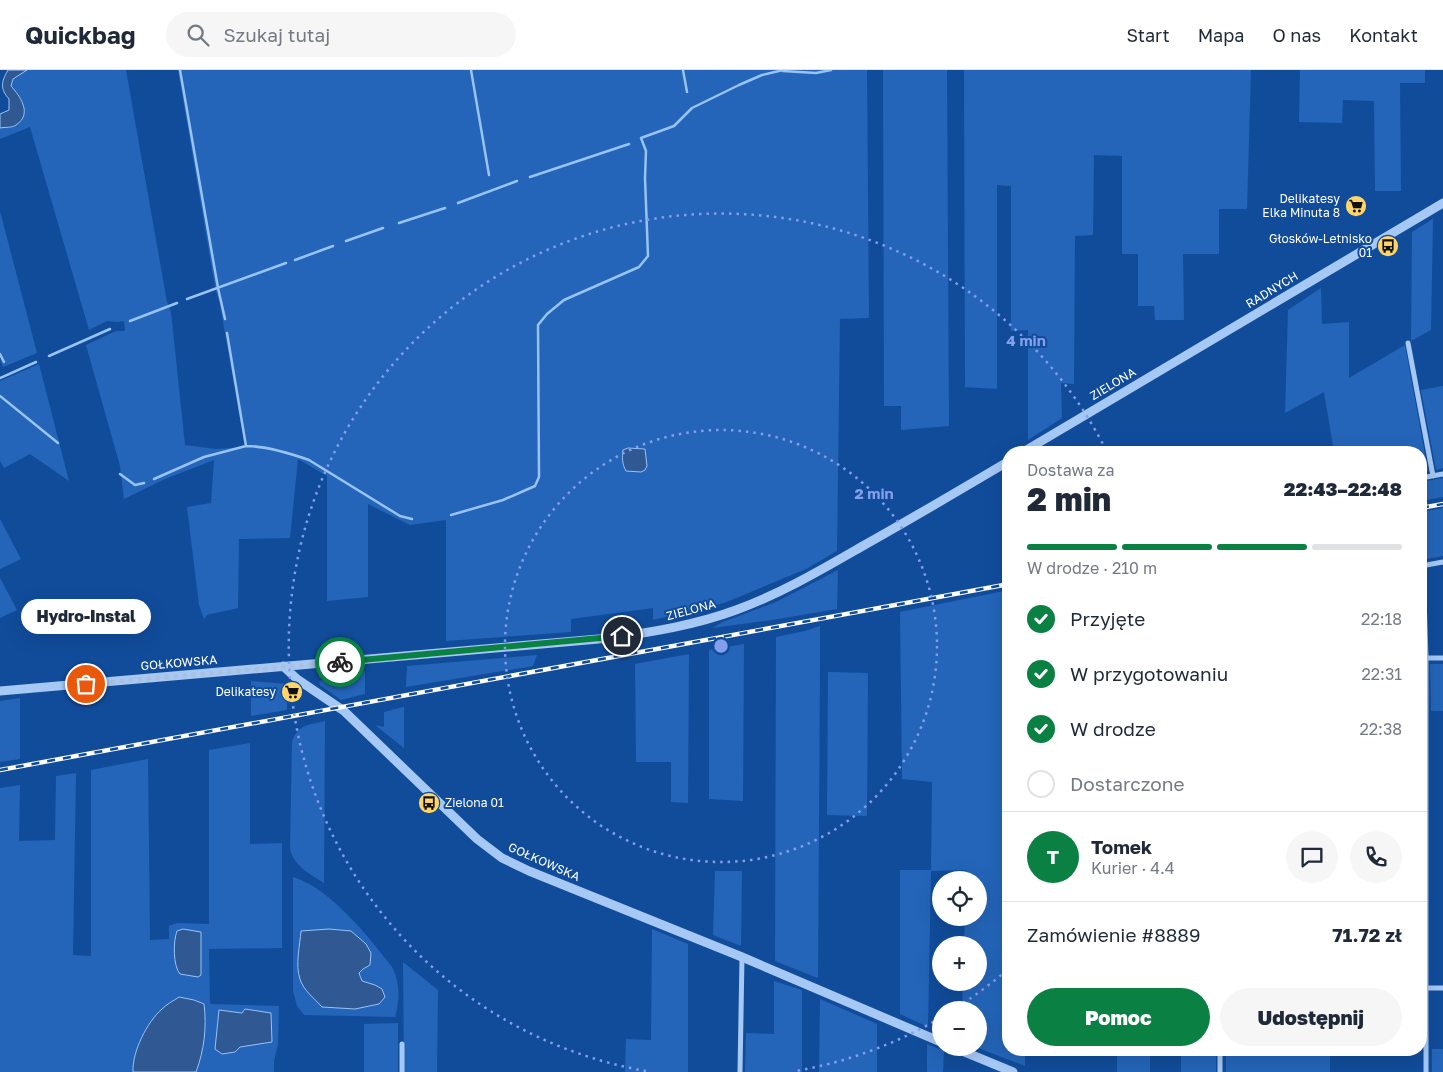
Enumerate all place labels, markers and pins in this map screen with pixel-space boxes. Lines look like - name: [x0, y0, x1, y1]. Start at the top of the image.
- place label: Delikatesy Elka Minuta 8: [1262, 191, 1340, 220]
- supermarket icon: Delikatesy Elka Minuta 8: [1344, 194, 1368, 218]
- place label: Głosków-Letnisko 01: [1269, 231, 1372, 260]
- bus stop icon: Głosków-Letnisko 01: [1376, 234, 1400, 258]
- callout: Hydro-Instal: [21, 599, 151, 634]
- pin: [601, 615, 643, 657]
- centre of rings: [712, 637, 730, 655]
- pin: [65, 663, 107, 705]
- supermarket icon: Delikatesy: [280, 680, 304, 704]
- place label: Delikatesy: [215, 684, 276, 699]
- bus stop icon: Zielona 01: [417, 791, 441, 815]
- place label: Zielona 01: [445, 795, 504, 810]

